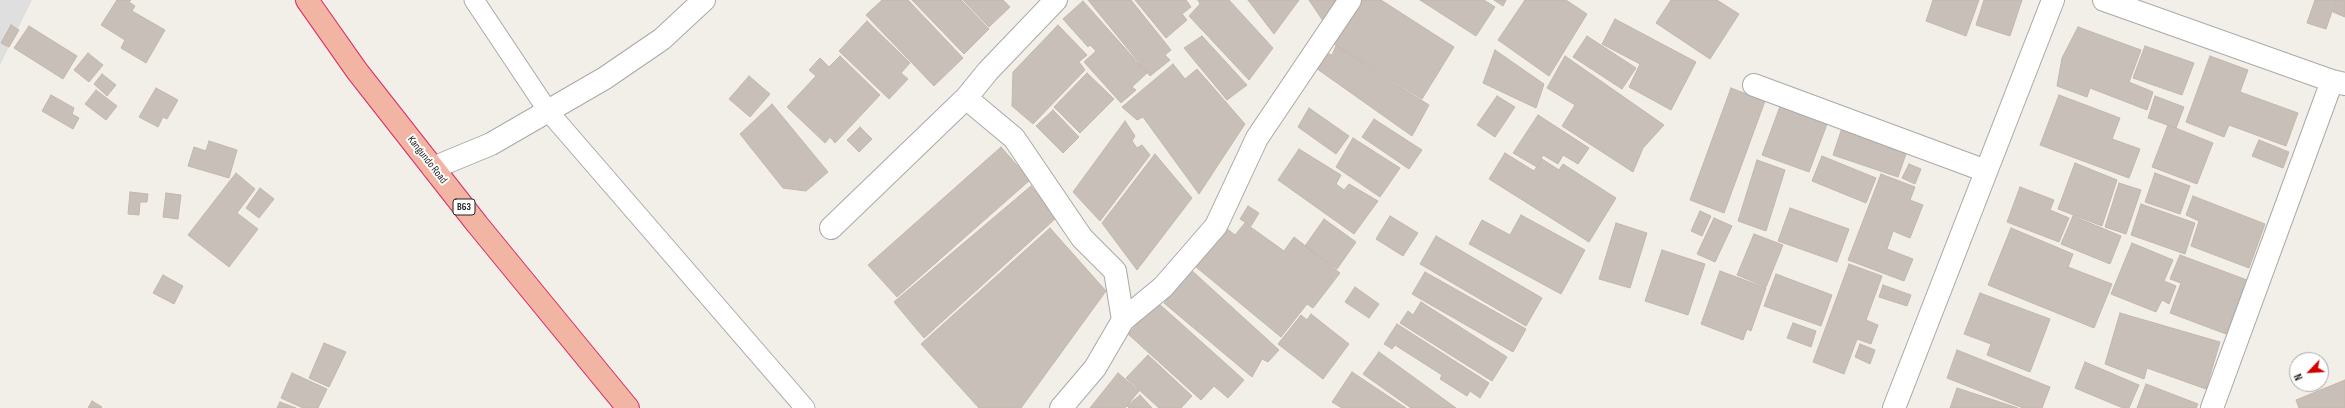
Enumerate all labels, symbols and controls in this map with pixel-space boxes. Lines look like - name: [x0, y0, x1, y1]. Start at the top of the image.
- street label: Kangundo Road: [404, 134, 450, 186]
- road number: B63: [453, 199, 475, 215]
- north arrow: [2289, 352, 2329, 392]
- text: N: [2291, 371, 2306, 382]

